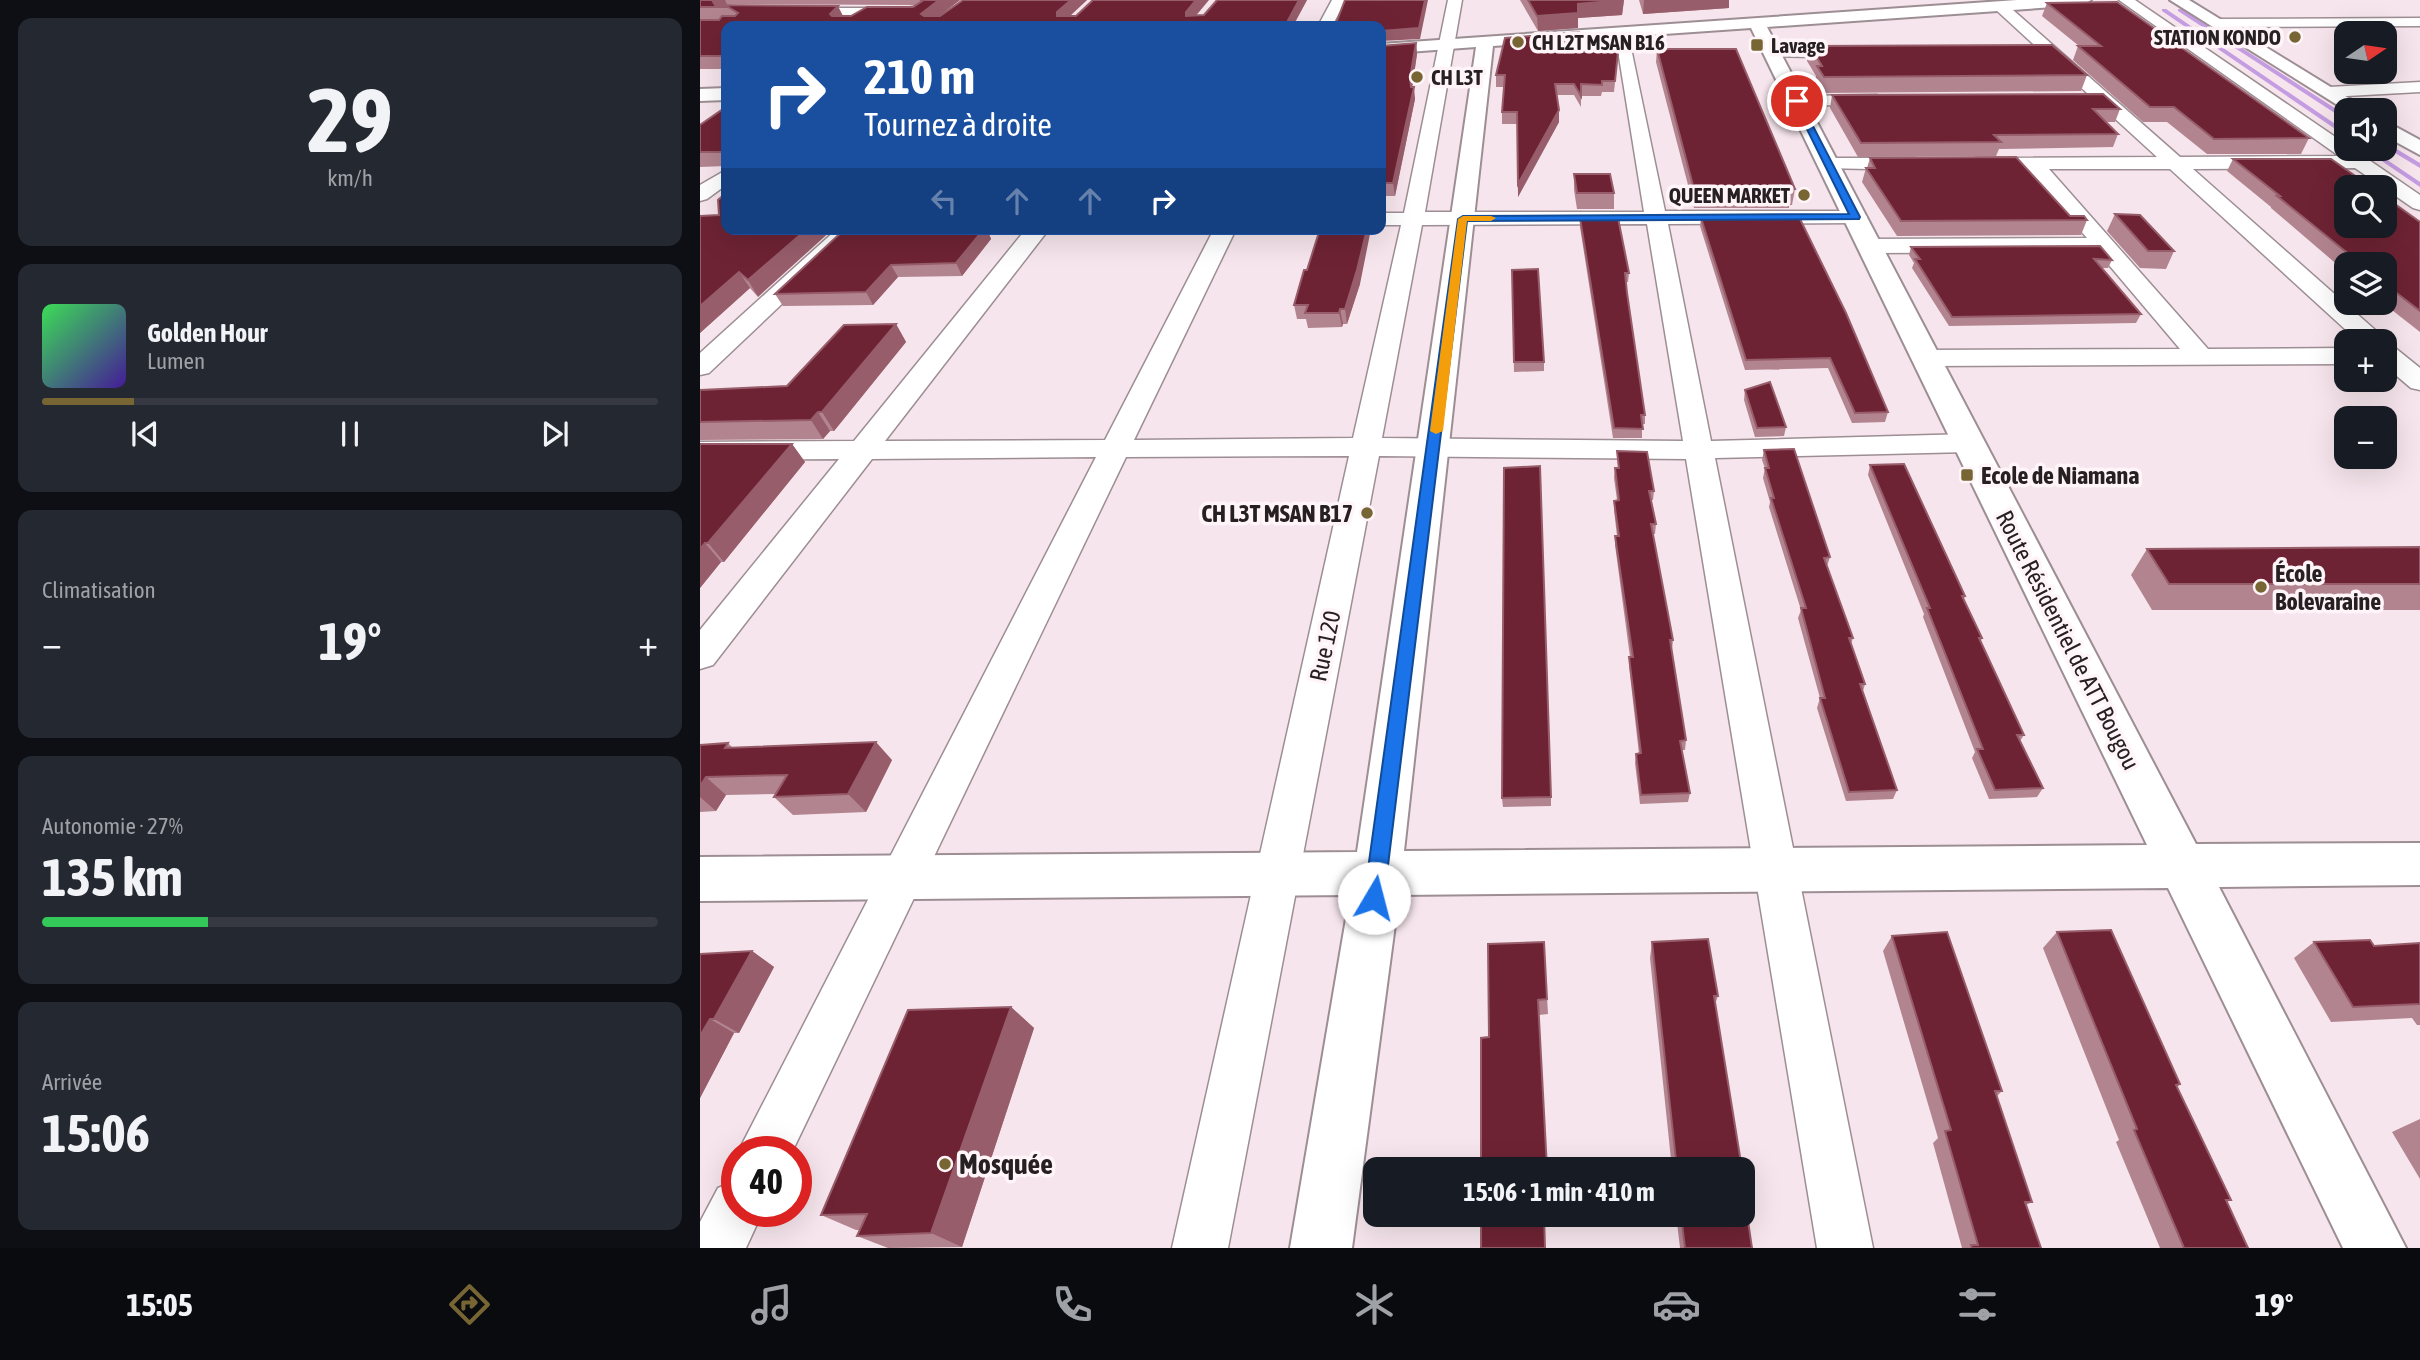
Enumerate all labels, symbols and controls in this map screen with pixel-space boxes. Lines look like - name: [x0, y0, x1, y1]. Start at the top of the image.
- north arrow: [2334, 21, 2398, 84]
- map controls: [2334, 21, 2397, 469]
- place label: STATION KONDO: [2154, 25, 2281, 49]
- marker: STATION KONDO: [2287, 29, 2303, 45]
- place label: CH L2T MSAN B16: [1532, 30, 1665, 54]
- place label: Lavage: [1771, 33, 1825, 57]
- marker: CH L2T MSAN B16: [1510, 34, 1526, 50]
- marker: Lavage: [1749, 37, 1765, 53]
- text: 210 m: [864, 48, 975, 104]
- icon: right: [749, 49, 840, 140]
- place label: CH L3T: [1431, 65, 1484, 89]
- text: 29: [307, 67, 393, 171]
- marker: CH L3T: [1409, 69, 1425, 85]
- pin: [1767, 71, 1827, 131]
- icon: arrive: [1778, 82, 1816, 120]
- button: sound: [2334, 98, 2397, 161]
- text: Tournez à droite: [864, 106, 1052, 143]
- text: km/h: [327, 165, 373, 191]
- button: search: [2334, 175, 2397, 238]
- icon: left: [925, 182, 963, 220]
- icon: ahead: [998, 182, 1036, 220]
- icon: ahead: [1071, 182, 1109, 220]
- icon: right: [1144, 182, 1182, 220]
- place label: QUEEN MARKET: [1669, 183, 1791, 207]
- marker: QUEEN MARKET: [1796, 187, 1812, 203]
- button: layers: [2334, 252, 2397, 315]
- text: Golden Hour: [147, 318, 267, 348]
- button: +: [2334, 329, 2397, 392]
- text: Lumen: [147, 348, 205, 374]
- button: −: [2334, 406, 2397, 469]
- icon: previous: [126, 415, 164, 453]
- icon: pause: [331, 415, 369, 453]
- icon: next: [536, 415, 574, 453]
- place label: Ecole de Niamana: [1981, 462, 2139, 489]
- marker: Ecole de Niamana: [1959, 467, 1975, 483]
- place label: CH L3T MSAN B17: [1201, 500, 1353, 527]
- marker: CH L3T MSAN B17: [1359, 505, 1375, 521]
- street label: Route Résidentiel de ATT Bougou: [1991, 506, 2145, 774]
- place label: École Bolevaraine: [2275, 560, 2381, 615]
- text: Climatisation: [42, 577, 156, 603]
- marker: École Bolevaraine: [2253, 579, 2269, 595]
- street label: Rue 120: [1304, 608, 1346, 684]
- text: 19°: [318, 611, 382, 671]
- text: −: [42, 621, 62, 664]
- text: +: [638, 621, 658, 664]
- text: Autonomie · 27%: [42, 813, 183, 839]
- text: 135 km: [42, 847, 183, 907]
- position arrow: [1337, 861, 1411, 935]
- text: Arrivée: [42, 1069, 102, 1095]
- text: 15:06: [42, 1103, 150, 1163]
- speed limit sign: 40: [721, 1136, 812, 1227]
- place label: Mosquée: [959, 1148, 1053, 1180]
- marker: Mosquée: [937, 1156, 953, 1172]
- text: 15:06 · 1 min · 410 m: [1463, 1177, 1655, 1207]
- icon: directions: [445, 1280, 494, 1329]
- icon: music: [747, 1280, 796, 1329]
- icon: phone: [1048, 1280, 1097, 1329]
- icon: climate: [1350, 1280, 1399, 1329]
- icon: car: [1652, 1280, 1701, 1329]
- icon: filters: [1953, 1280, 2002, 1329]
- text: 15:05: [126, 1286, 193, 1323]
- text: 19°: [2255, 1286, 2294, 1323]

